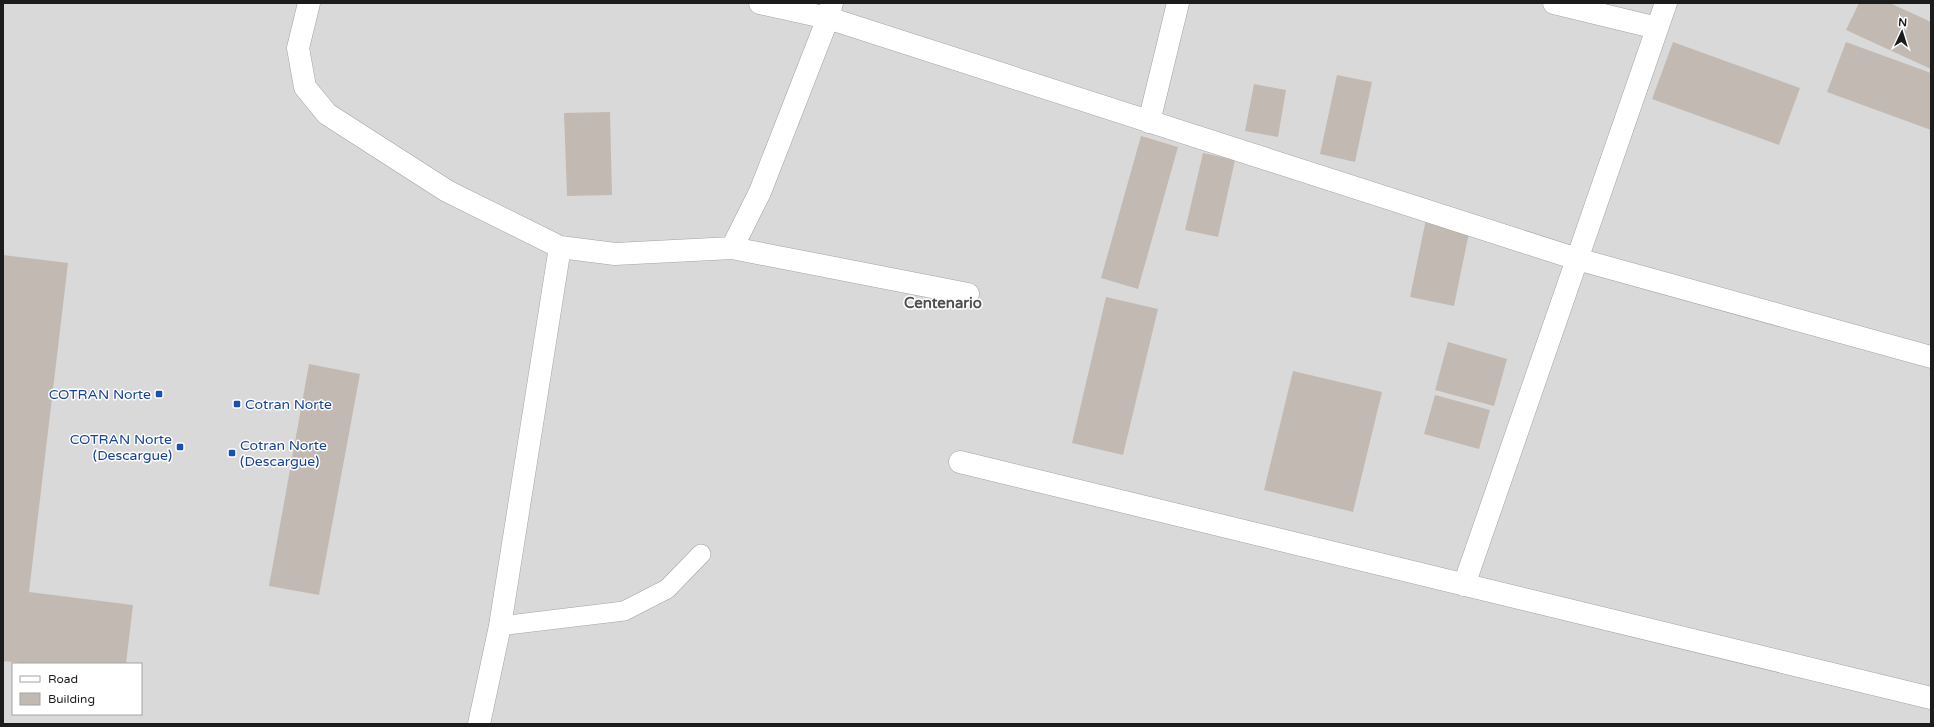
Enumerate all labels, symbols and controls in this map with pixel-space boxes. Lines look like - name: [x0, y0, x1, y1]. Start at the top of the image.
- north arrow: [1882, 12, 1922, 52]
- text: N: [1898, 16, 1908, 29]
- district label: Centenario: [904, 294, 982, 312]
- place label: COTRAN Norte: [49, 386, 151, 403]
- marker: COTRAN Norte: [154, 389, 164, 399]
- place label: Cotran Norte: [245, 396, 332, 413]
- marker: Cotran Norte: [232, 399, 242, 409]
- place label: COTRAN Norte (Descargue): [70, 431, 172, 464]
- place label: Cotran Norte (Descargue): [240, 437, 327, 470]
- marker: COTRAN Norte (Descargue): [175, 442, 185, 452]
- marker: Cotran Norte (Descargue): [227, 448, 237, 458]
- legend: [12, 663, 142, 715]
- text: Road: [48, 672, 78, 686]
- text: Building: [48, 692, 95, 706]

